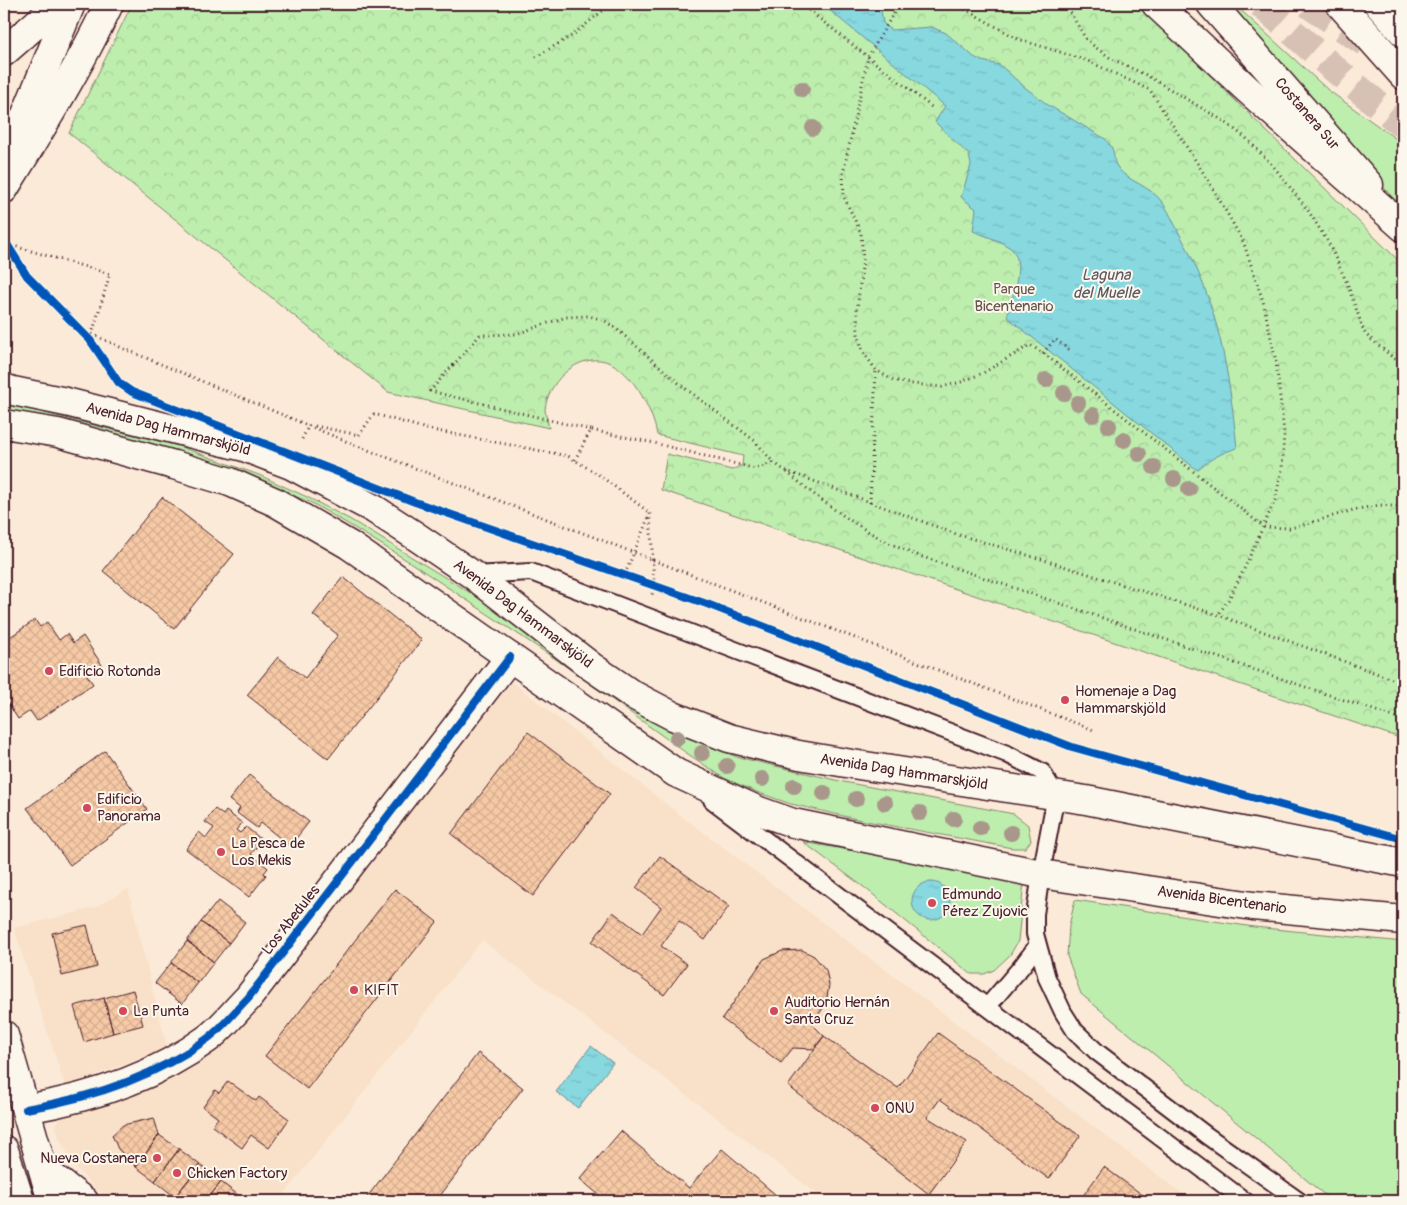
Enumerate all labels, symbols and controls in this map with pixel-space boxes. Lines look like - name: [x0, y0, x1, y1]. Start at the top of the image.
- street label: Costanera Sur: [1270, 74, 1344, 155]
- water label: Laguna del Muelle: [1073, 265, 1141, 303]
- park label: Parque Bicentenario: [975, 280, 1053, 316]
- street label: Avenida Dag Hammarskjöld: [84, 398, 252, 460]
- street label: Avenida Dag Hammarskjöld: [450, 555, 596, 673]
- place label: Edificio Rotonda: [59, 662, 161, 681]
- marker: Edificio Rotonda: [43, 665, 55, 677]
- place label: Homenaje a Dag Hammarskjöld: [1075, 682, 1176, 718]
- marker: Homenaje a Dag Hammarskjöld: [1059, 694, 1071, 706]
- street label: Avenida Dag Hammarskjöld: [819, 749, 989, 795]
- place label: Edificio Panorama: [97, 790, 161, 826]
- marker: Edificio Panorama: [81, 802, 93, 814]
- place label: La Pesca de Los Mekis: [231, 834, 305, 870]
- marker: La Pesca de Los Mekis: [215, 846, 227, 858]
- street label: Los Abedules: [258, 881, 324, 959]
- street label: Avenida Bicentenario: [1156, 882, 1288, 918]
- place label: Edmundo Pérez Zujovic: [942, 885, 1028, 921]
- marker: Edmundo Pérez Zujovic: [926, 897, 938, 909]
- place label: KIFIT: [364, 981, 399, 1000]
- marker: KIFIT: [348, 984, 360, 996]
- place label: Auditorio Hernán Santa Cruz: [784, 993, 890, 1029]
- place label: La Punta: [133, 1002, 189, 1021]
- marker: La Punta: [117, 1005, 129, 1017]
- marker: Auditorio Hernán Santa Cruz: [768, 1005, 780, 1017]
- place label: ONU: [885, 1099, 915, 1118]
- marker: ONU: [869, 1102, 881, 1114]
- place label: Nueva Costanera: [40, 1149, 147, 1168]
- marker: Nueva Costanera: [151, 1152, 163, 1164]
- place label: Chicken Factory: [187, 1164, 288, 1183]
- marker: Chicken Factory: [171, 1167, 183, 1179]

